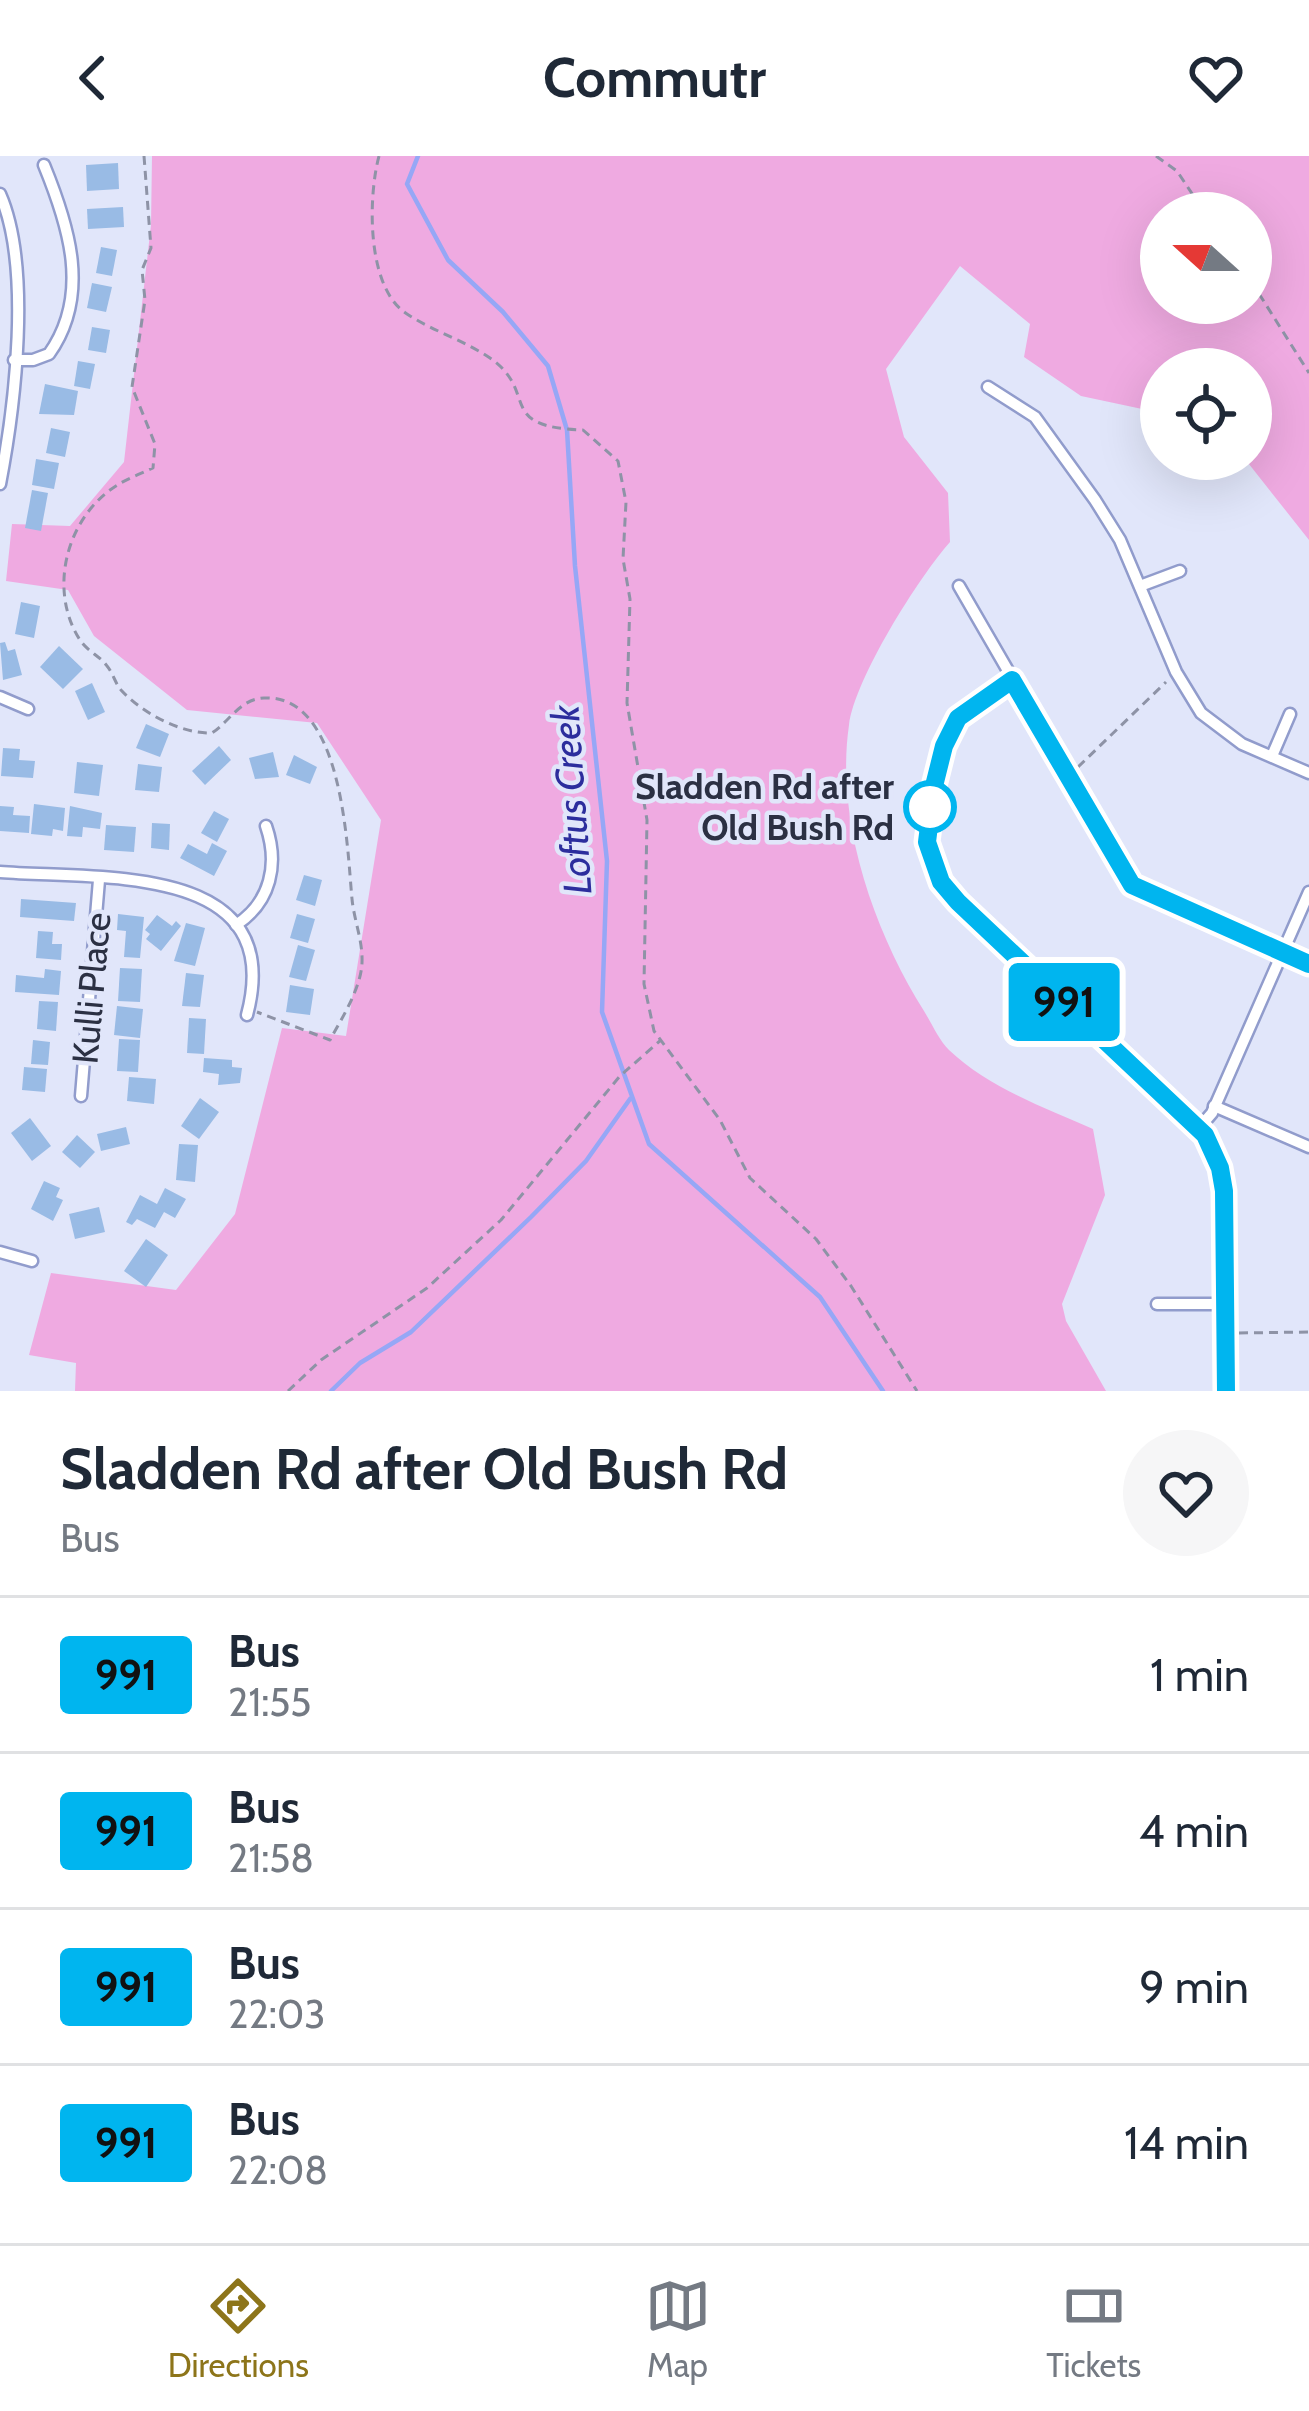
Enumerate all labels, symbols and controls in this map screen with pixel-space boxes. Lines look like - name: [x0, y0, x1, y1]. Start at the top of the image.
- icon: back: [60, 45, 126, 111]
- text: Commutr: [543, 45, 766, 111]
- icon: heart: [1183, 45, 1249, 111]
- north arrow: [1140, 192, 1272, 324]
- map controls: [1140, 192, 1272, 480]
- button: locate: [1140, 348, 1272, 480]
- water label: Loftus Creek: [540, 702, 602, 896]
- place label: Sladden Rd after Old Bush Rd: [635, 764, 894, 849]
- marker: Sladden Rd after Old Bush Rd: [905, 782, 955, 832]
- street label: Kulli Place: [62, 910, 120, 1066]
- line badge: 991: [995, 963, 1133, 1041]
- text: 991: [1033, 976, 1095, 1028]
- button: heart: [1123, 1430, 1249, 1556]
- text: Sladden Rd after Old Bush Rd: [60, 1434, 788, 1503]
- text: Bus: [60, 1514, 120, 1562]
- text: Bus: [228, 1624, 300, 1678]
- text: 1 min: [1150, 1648, 1249, 1702]
- text: 991: [95, 1649, 157, 1701]
- text: 21:55: [228, 1678, 311, 1726]
- text: Bus: [228, 1780, 300, 1834]
- text: 4 min: [1139, 1804, 1249, 1858]
- text: 991: [95, 1805, 157, 1857]
- text: 21:58: [228, 1834, 314, 1882]
- text: Bus: [228, 1936, 300, 1990]
- text: 9 min: [1139, 1960, 1249, 2014]
- text: 991: [95, 1961, 157, 2013]
- text: 22:03: [228, 1990, 325, 2038]
- text: Bus: [228, 2092, 300, 2146]
- text: 14 min: [1124, 2116, 1249, 2170]
- text: 991: [95, 2117, 157, 2169]
- text: 22:08: [228, 2146, 328, 2194]
- tab: Directions: [168, 2273, 309, 2385]
- tab: Map: [645, 2273, 711, 2385]
- tab: Tickets: [1046, 2273, 1141, 2385]

